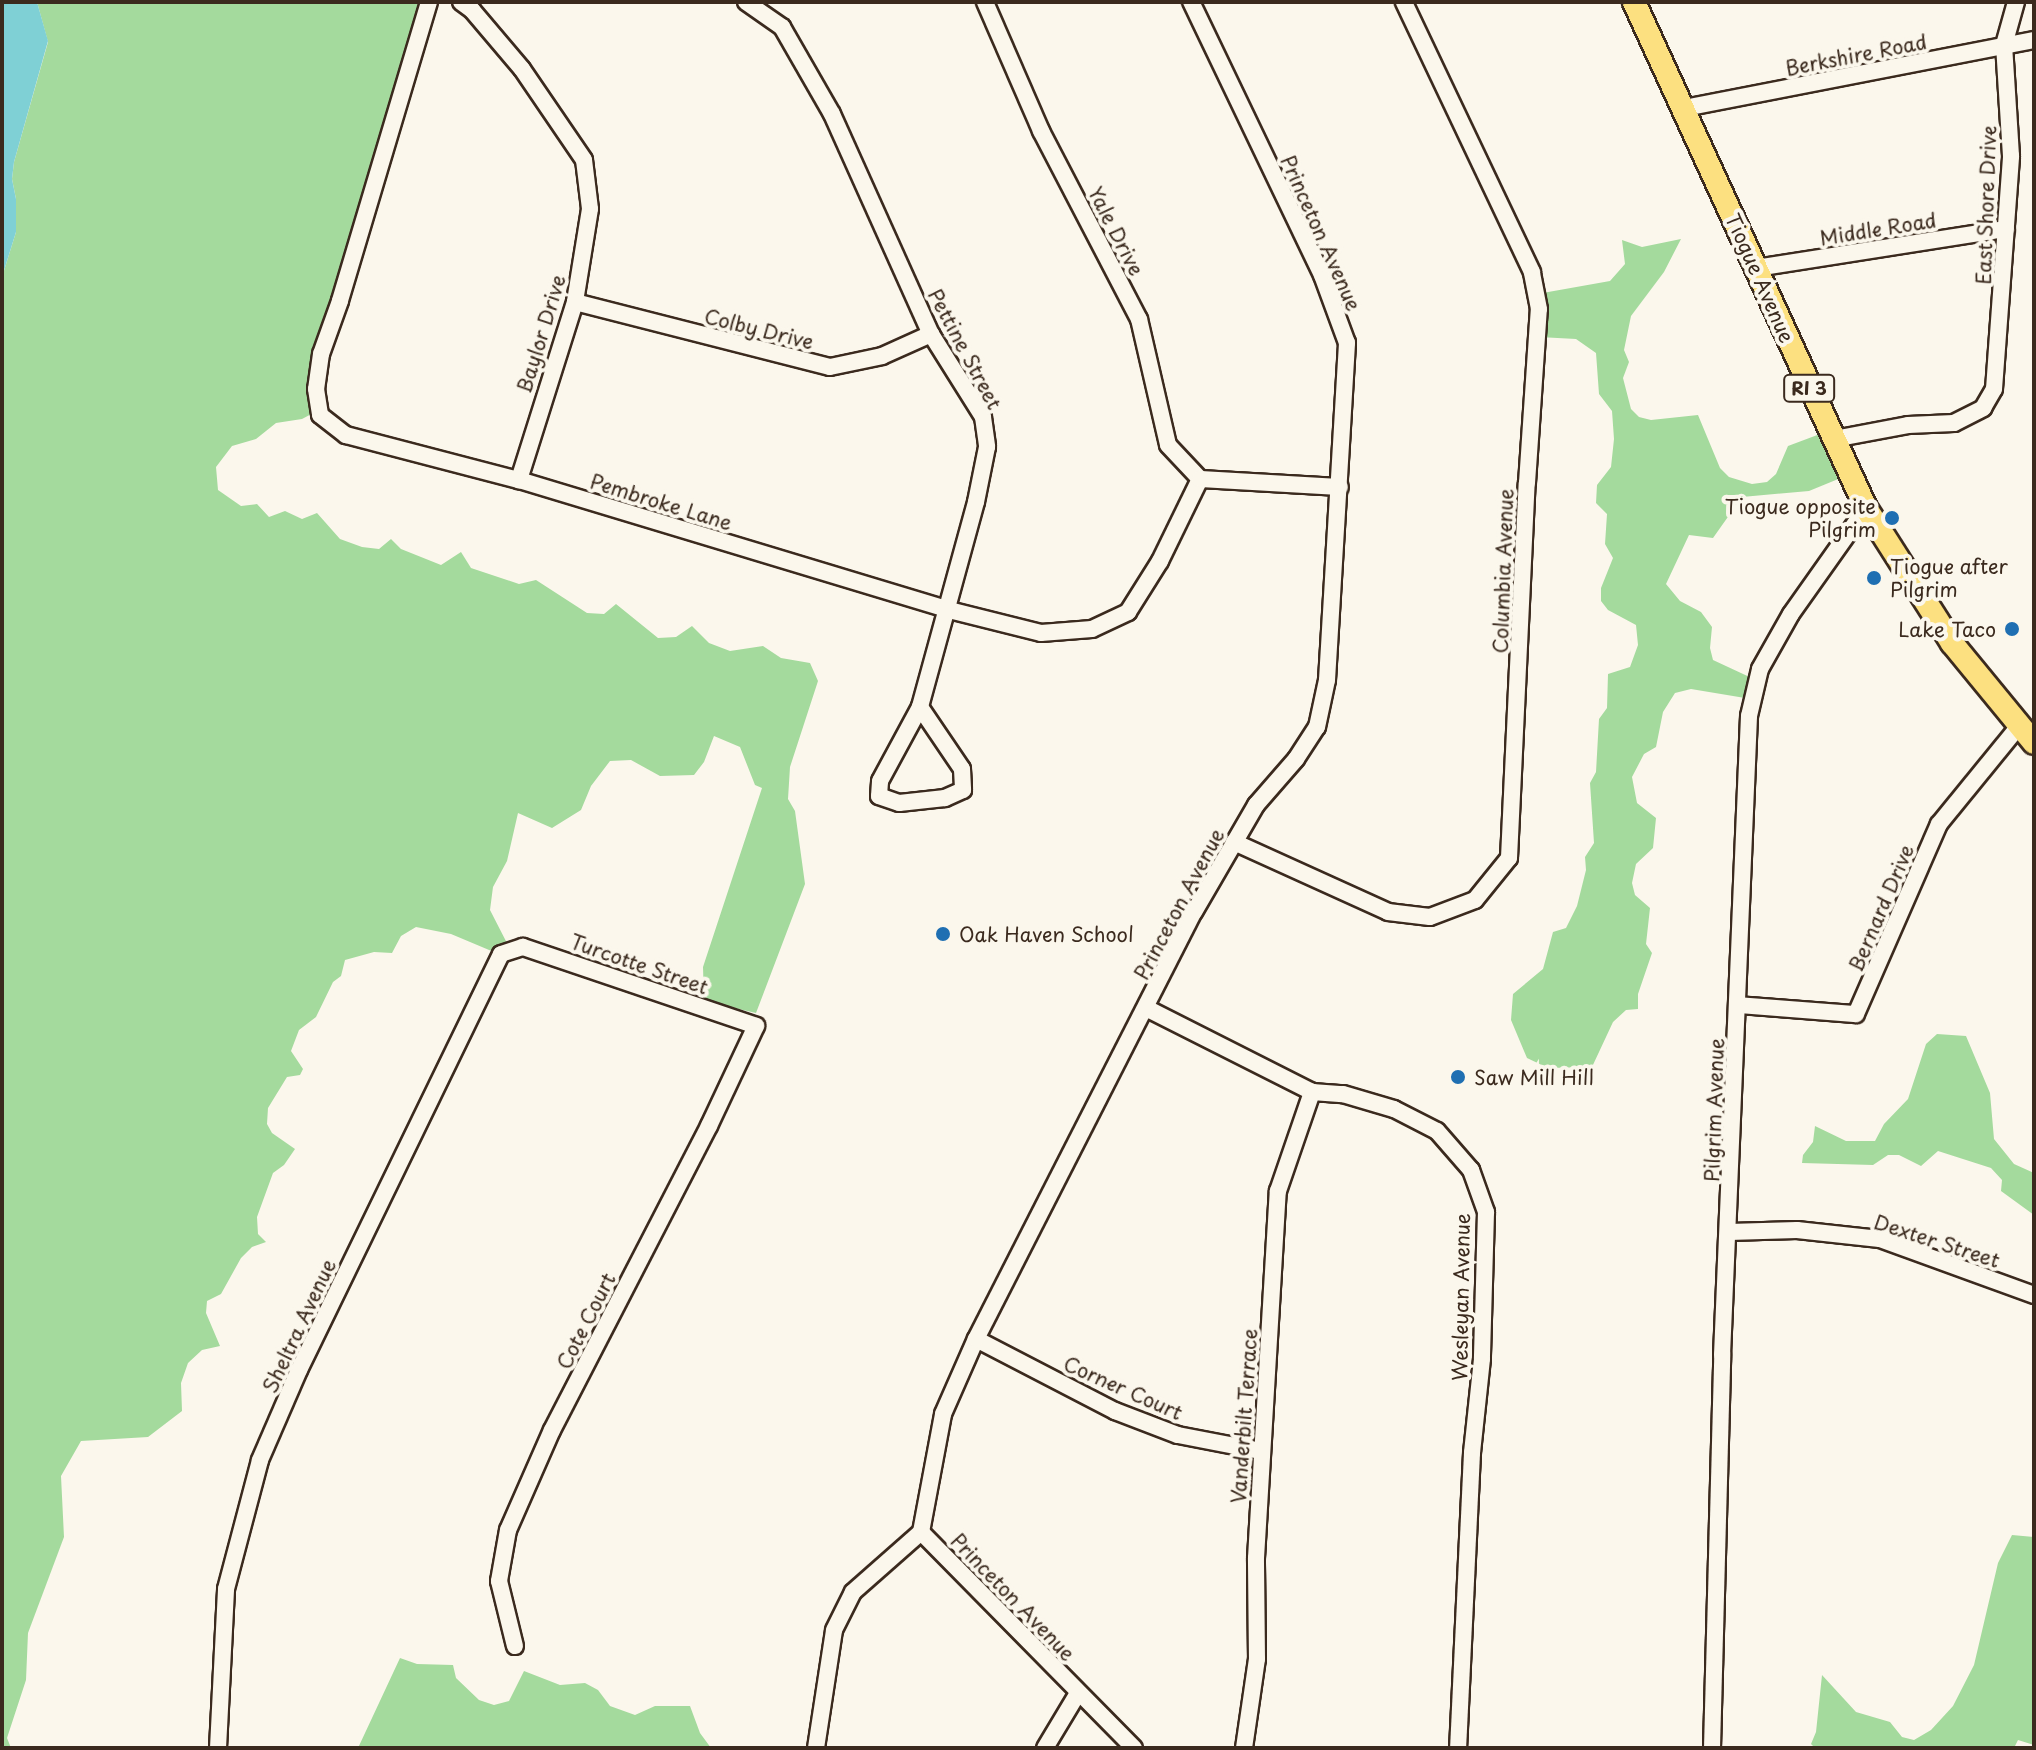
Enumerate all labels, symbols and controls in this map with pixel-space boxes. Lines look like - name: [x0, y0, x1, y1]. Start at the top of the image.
- street label: Berkshire Road: [1783, 30, 1929, 80]
- street label: East Shore Drive: [1971, 124, 2001, 286]
- street label: Princeton Avenue: [1276, 153, 1366, 313]
- street label: Yale Drive: [1083, 182, 1149, 280]
- street label: Middle Road: [1817, 208, 1939, 250]
- street label: Tiogue Avenue: [1721, 209, 1799, 347]
- street label: Baylor Drive: [512, 272, 570, 396]
- street label: Pettine Street: [923, 284, 1007, 414]
- street label: Colby Drive: [702, 304, 816, 354]
- road number: RI 3: [1781, 374, 1837, 402]
- street label: Pembroke Lane: [587, 469, 735, 535]
- street label: Columbia Avenue: [1488, 488, 1518, 654]
- place label: Tiogue opposite Pilgrim: [1725, 494, 1876, 541]
- marker: Tiogue opposite Pilgrim: [1883, 509, 1901, 527]
- place label: Tiogue after Pilgrim: [1890, 554, 2010, 601]
- marker: Tiogue after Pilgrim: [1865, 569, 1883, 587]
- place label: Lake Taco: [1899, 617, 1996, 641]
- marker: Lake Taco: [2003, 620, 2021, 638]
- street label: Princeton Avenue: [1130, 825, 1228, 983]
- street label: Bernard Drive: [1843, 840, 1919, 976]
- place label: Oak Haven School: [959, 922, 1136, 946]
- marker: Oak Haven School: [934, 925, 952, 943]
- street label: Turcotte Street: [566, 929, 712, 999]
- street label: Pilgrim Avenue: [1700, 1038, 1728, 1182]
- place label: Saw Mill Hill: [1474, 1065, 1595, 1089]
- marker: Saw Mill Hill: [1449, 1068, 1467, 1086]
- street label: Dexter Street: [1871, 1209, 2003, 1273]
- street label: Wesleyan Avenue: [1448, 1213, 1474, 1381]
- street label: Sheltra Avenue: [257, 1255, 341, 1397]
- street label: Cote Court: [551, 1268, 621, 1374]
- street label: Vanderbilt Terrace: [1226, 1327, 1262, 1505]
- street label: Corner Court: [1059, 1351, 1187, 1425]
- street label: Princeton Avenue: [947, 1529, 1079, 1665]

